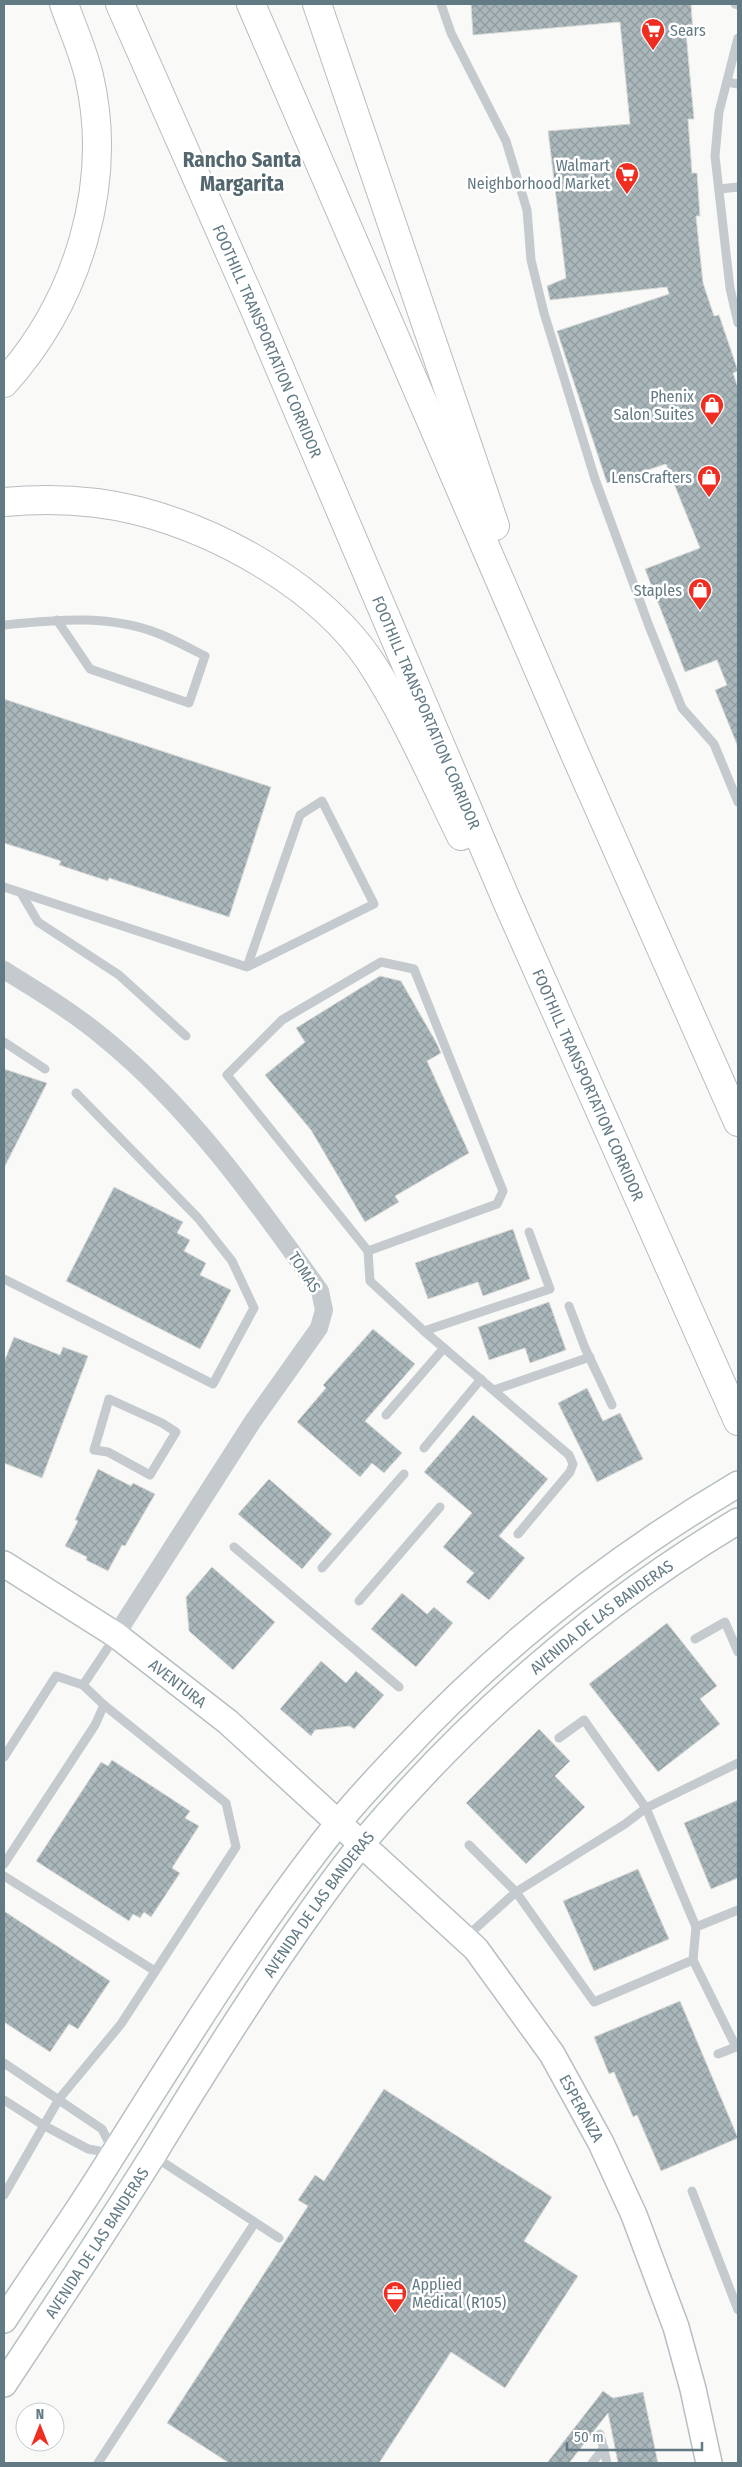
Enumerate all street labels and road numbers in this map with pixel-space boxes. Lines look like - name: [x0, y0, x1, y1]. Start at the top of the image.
- street label: FOOTHILL TRANSPORTATION CORRIDOR: [209, 222, 326, 461]
- street label: FOOTHILL TRANSPORTATION CORRIDOR: [368, 593, 484, 832]
- street label: FOOTHILL TRANSPORTATION CORRIDOR: [528, 966, 648, 1204]
- street label: TOMAS: [284, 1248, 325, 1296]
- street label: AVENIDA DE LAS BANDERAS: [526, 1556, 677, 1678]
- street label: AVENTURA: [145, 1655, 211, 1712]
- street label: AVENIDA DE LAS BANDERAS: [260, 1827, 378, 1981]
- street label: ESPERANZA: [555, 2071, 608, 2146]
- street label: AVENIDA DE LAS BANDERAS: [41, 2164, 153, 2322]

